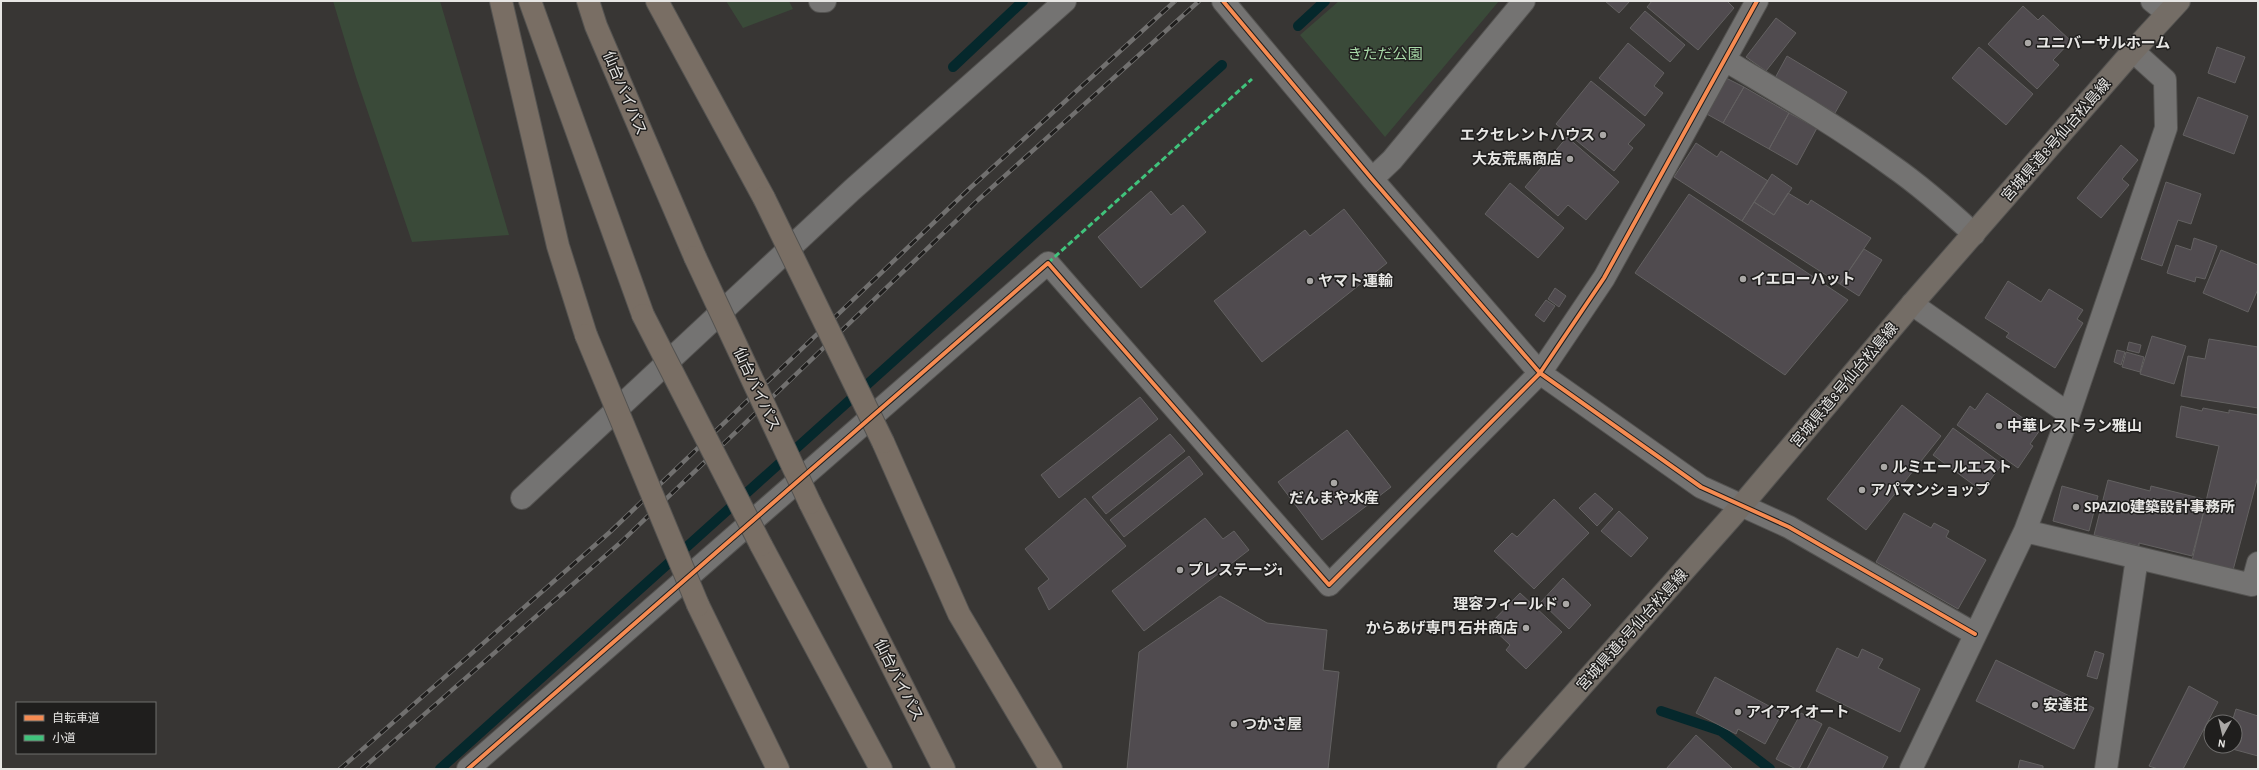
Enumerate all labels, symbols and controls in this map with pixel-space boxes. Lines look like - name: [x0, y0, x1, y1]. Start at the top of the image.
- place label: ユニバーサルホーム: [2036, 35, 2170, 51]
- marker: ユニバーサルホーム: [2023, 38, 2033, 48]
- park label: きただ公園: [1347, 46, 1423, 62]
- street label: 仙台バイパス: [600, 49, 650, 137]
- street label: 宮城県道8号仙台松島線: [1998, 75, 2114, 205]
- place label: エクセレントハウス: [1460, 127, 1595, 143]
- marker: エクセレントハウス: [1598, 130, 1608, 140]
- place label: 大友荒馬商店: [1472, 151, 1562, 167]
- marker: 大友荒馬商店: [1565, 154, 1575, 164]
- place label: イエローハット: [1751, 271, 1856, 287]
- place label: ヤマト運輸: [1318, 272, 1393, 289]
- marker: イエローハット: [1738, 274, 1748, 284]
- marker: ヤマト運輸: [1305, 276, 1315, 286]
- street label: 宮城県道8号仙台松島線: [1787, 320, 1901, 450]
- street label: 仙台バイパス: [731, 345, 783, 433]
- place label: 中華レストラン雅山: [2007, 418, 2142, 434]
- marker: 中華レストラン雅山: [1994, 421, 2004, 431]
- place label: ルミエールエスト: [1892, 460, 2012, 475]
- marker: ルミエールエスト: [1879, 462, 1889, 472]
- marker: だんまや水産: [1329, 478, 1339, 488]
- place label: アパマンショップ: [1870, 482, 1990, 498]
- marker: アパマンショップ: [1857, 485, 1867, 495]
- place label: だんまや水産: [1289, 490, 1379, 506]
- place label: SPAZIO建築設計事務所: [2084, 499, 2235, 515]
- marker: SPAZIO建築設計事務所: [2071, 502, 2081, 512]
- place label: プレステージ1: [1188, 562, 1283, 578]
- marker: プレステージ1: [1175, 565, 1185, 575]
- street label: 宮城県道8号仙台松島線: [1573, 566, 1691, 694]
- place label: 理容フィールド: [1453, 596, 1558, 612]
- marker: 理容フィールド: [1561, 599, 1571, 609]
- place label: からあげ専門 石井商店: [1366, 619, 1518, 636]
- marker: からあげ専門 石井商店: [1521, 623, 1531, 633]
- street label: 仙台バイパス: [872, 636, 926, 724]
- place label: 安達荘: [2043, 697, 2088, 713]
- marker: 安達荘: [2030, 700, 2040, 710]
- legend: [16, 702, 156, 754]
- place label: アイアイオート: [1746, 704, 1850, 720]
- marker: アイアイオート: [1733, 707, 1743, 717]
- text: 自転車道: [52, 711, 100, 724]
- north arrow: [2203, 714, 2243, 754]
- place label: つかさ屋: [1242, 716, 1302, 732]
- marker: つかさ屋: [1229, 719, 1239, 729]
- text: 小道: [52, 731, 76, 744]
- text: N: [2217, 737, 2226, 749]

